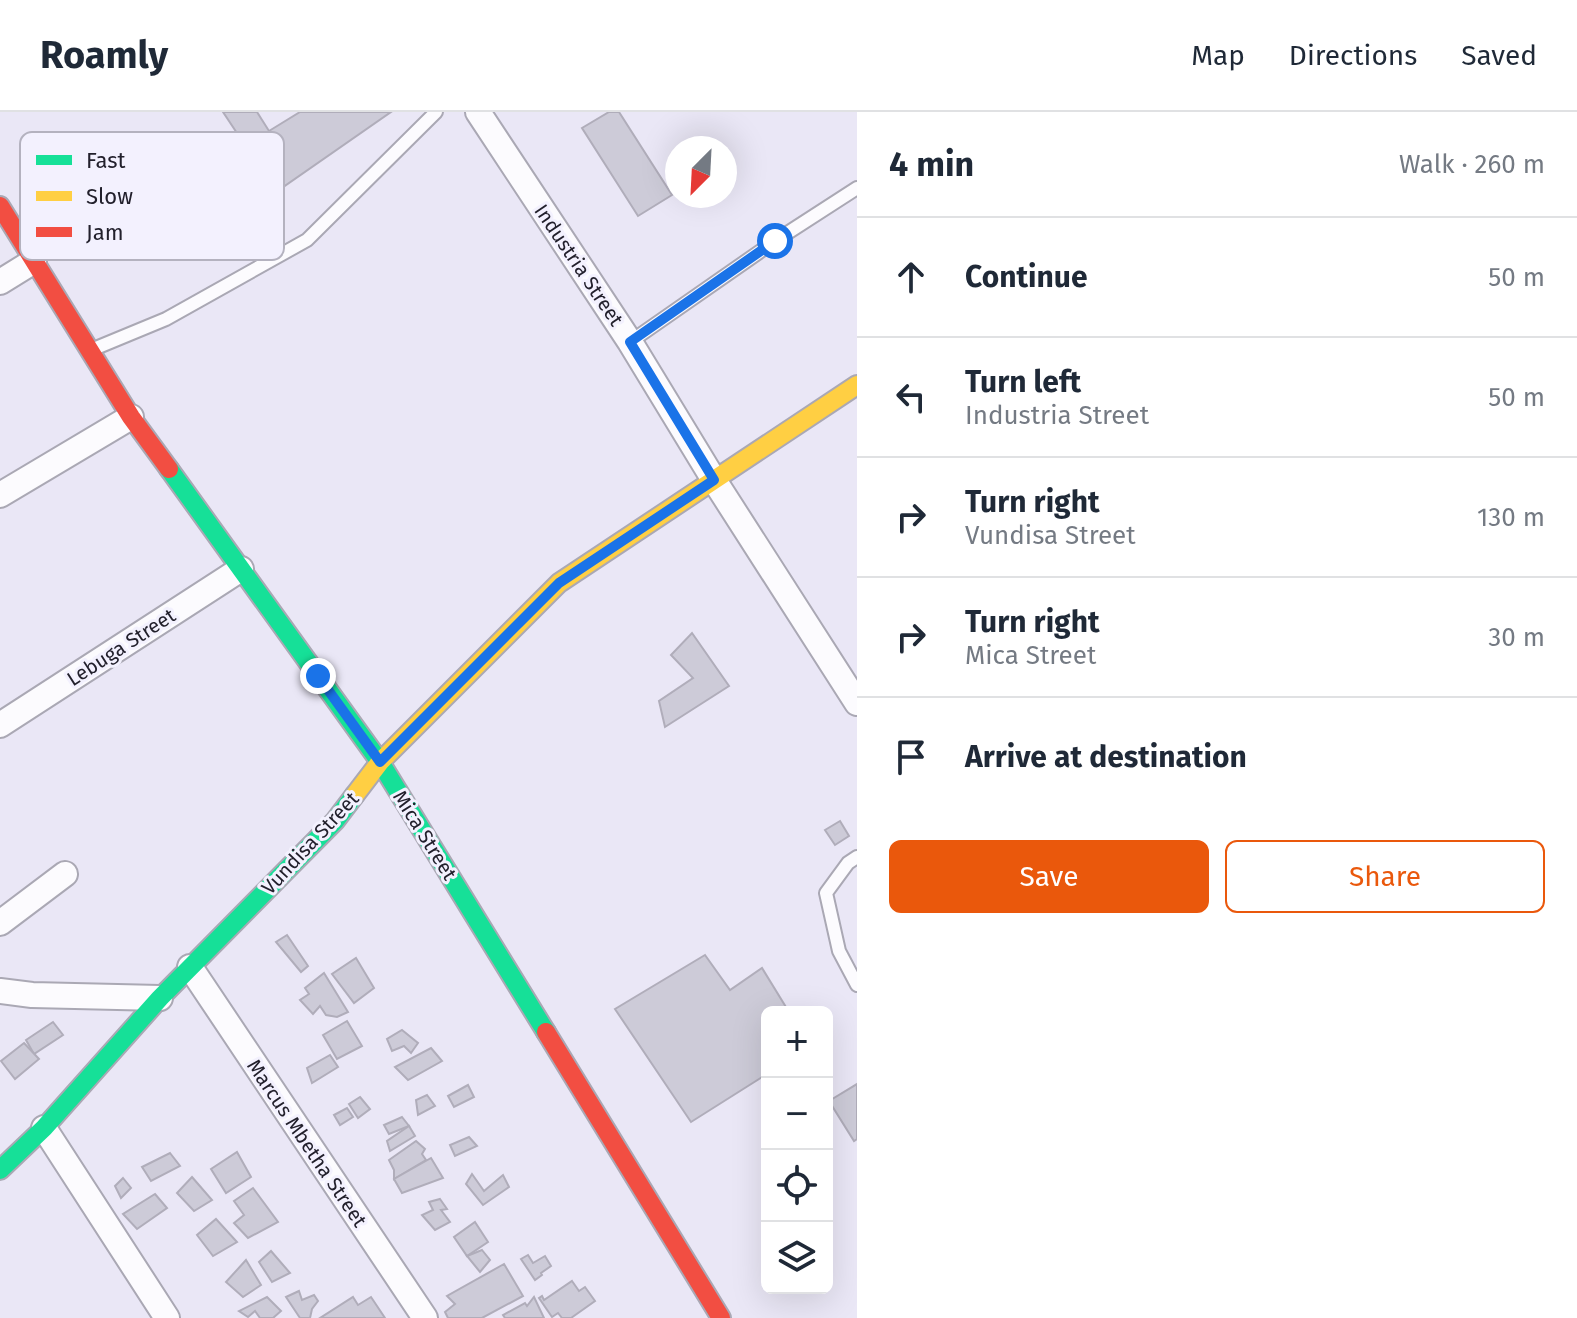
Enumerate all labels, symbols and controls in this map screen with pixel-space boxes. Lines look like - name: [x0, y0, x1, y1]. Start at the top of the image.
- text: Roamly: [40, 32, 168, 78]
- text: Map: [1191, 39, 1245, 72]
- text: Directions: [1289, 39, 1417, 72]
- text: Saved: [1461, 39, 1537, 72]
- legend: [20, 132, 284, 260]
- north arrow: [665, 136, 737, 208]
- text: 4 min: [889, 144, 974, 185]
- text: Fast: [86, 147, 126, 174]
- text: Walk · 260 m: [1399, 149, 1545, 180]
- text: Slow: [86, 183, 133, 210]
- street label: Industria Street: [529, 200, 629, 331]
- text: Jam: [86, 219, 124, 246]
- route start: [757, 223, 793, 259]
- icon: ahead: [889, 255, 933, 299]
- text: Continue: [965, 259, 1088, 295]
- text: 50 m: [1488, 262, 1545, 293]
- text: Turn left: [965, 364, 1081, 400]
- icon: left: [889, 375, 933, 419]
- text: 50 m: [1488, 382, 1545, 413]
- text: Industria Street: [965, 400, 1149, 431]
- text: Turn right: [965, 484, 1100, 520]
- icon: right: [889, 495, 933, 539]
- text: 130 m: [1477, 502, 1545, 533]
- text: Vundisa Street: [965, 520, 1136, 551]
- street label: Lebuga Street: [62, 603, 180, 691]
- text: Turn right: [965, 604, 1100, 640]
- icon: right: [889, 615, 933, 659]
- text: 30 m: [1488, 622, 1545, 653]
- text: Mica Street: [965, 640, 1096, 671]
- route end: [300, 658, 336, 694]
- icon: arrive: [889, 735, 933, 779]
- text: Arrive at destination: [965, 739, 1247, 775]
- street label: Vundisa Street: [256, 786, 364, 899]
- street label: Mica Street: [388, 786, 462, 885]
- button: Save: [889, 840, 1209, 913]
- button: Share: [1225, 840, 1545, 913]
- map controls: [761, 1006, 833, 1294]
- button: +: [761, 1006, 833, 1078]
- street label: Marcus Mbetha Street: [242, 1055, 372, 1232]
- button: −: [761, 1078, 833, 1150]
- button: locate: [761, 1150, 833, 1222]
- button: layers: [761, 1222, 833, 1294]

